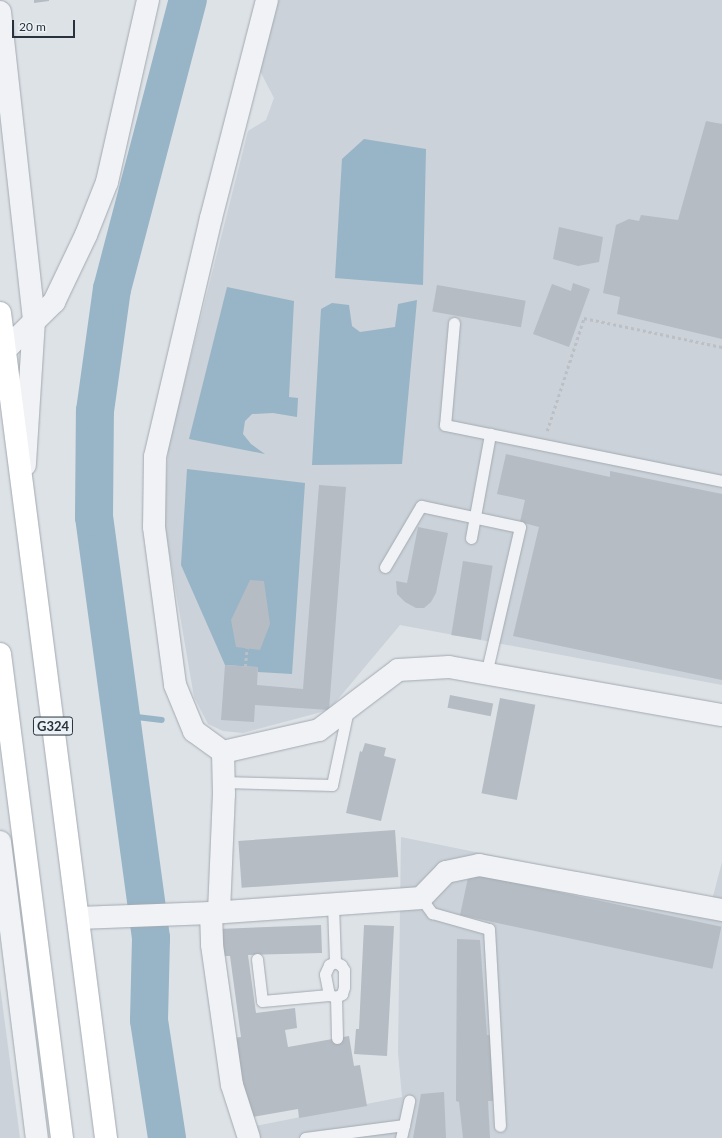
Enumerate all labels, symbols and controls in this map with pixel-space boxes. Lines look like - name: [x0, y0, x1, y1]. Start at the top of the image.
- scale bar: [14, 12, 77, 38]
- text: 20 m: [19, 19, 46, 34]
- road number: G324: [32, 715, 74, 737]

